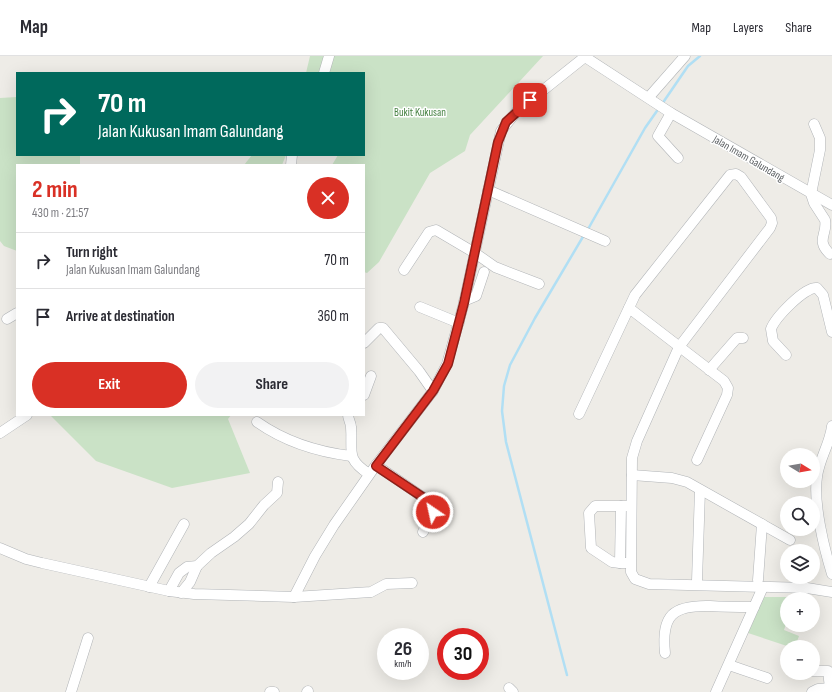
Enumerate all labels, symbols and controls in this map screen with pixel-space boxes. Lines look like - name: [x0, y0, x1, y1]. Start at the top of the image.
- text: Map: [20, 16, 48, 39]
- text: Map: [691, 19, 711, 36]
- text: Layers: [733, 19, 763, 36]
- text: Share: [785, 19, 812, 36]
- pin: [513, 83, 547, 117]
- text: 70 m: [98, 87, 146, 120]
- icon: right: [32, 88, 84, 140]
- icon: arrive: [519, 89, 541, 111]
- park label: Bukit Kukusan: [394, 106, 446, 119]
- text: Jalan Kukusan Imam Galundang: [98, 121, 283, 142]
- street label: Jalan Imam Galundang: [710, 132, 787, 184]
- text: 2 min: [32, 175, 78, 204]
- button: close: [307, 177, 349, 219]
- text: 430 m · 21:57: [32, 205, 89, 221]
- text: Turn right: [66, 243, 118, 262]
- icon: right: [32, 250, 54, 272]
- text: 70 m: [324, 251, 349, 270]
- text: Jalan Kukusan Imam Galundang: [66, 262, 200, 278]
- icon: arrive: [32, 306, 54, 328]
- text: Arrive at destination: [66, 307, 175, 326]
- text: 360 m: [317, 307, 349, 326]
- button: Exit: [32, 362, 187, 408]
- button: Share: [195, 362, 349, 408]
- north arrow: [780, 448, 820, 488]
- map controls: [780, 448, 820, 680]
- position arrow: [412, 491, 454, 533]
- button: search: [780, 496, 820, 536]
- button: layers: [780, 544, 820, 584]
- button: +: [780, 592, 820, 632]
- speed limit sign: 30: [437, 628, 489, 680]
- text: 26: [394, 637, 412, 661]
- button: −: [780, 640, 820, 680]
- text: km/h: [394, 658, 412, 670]

